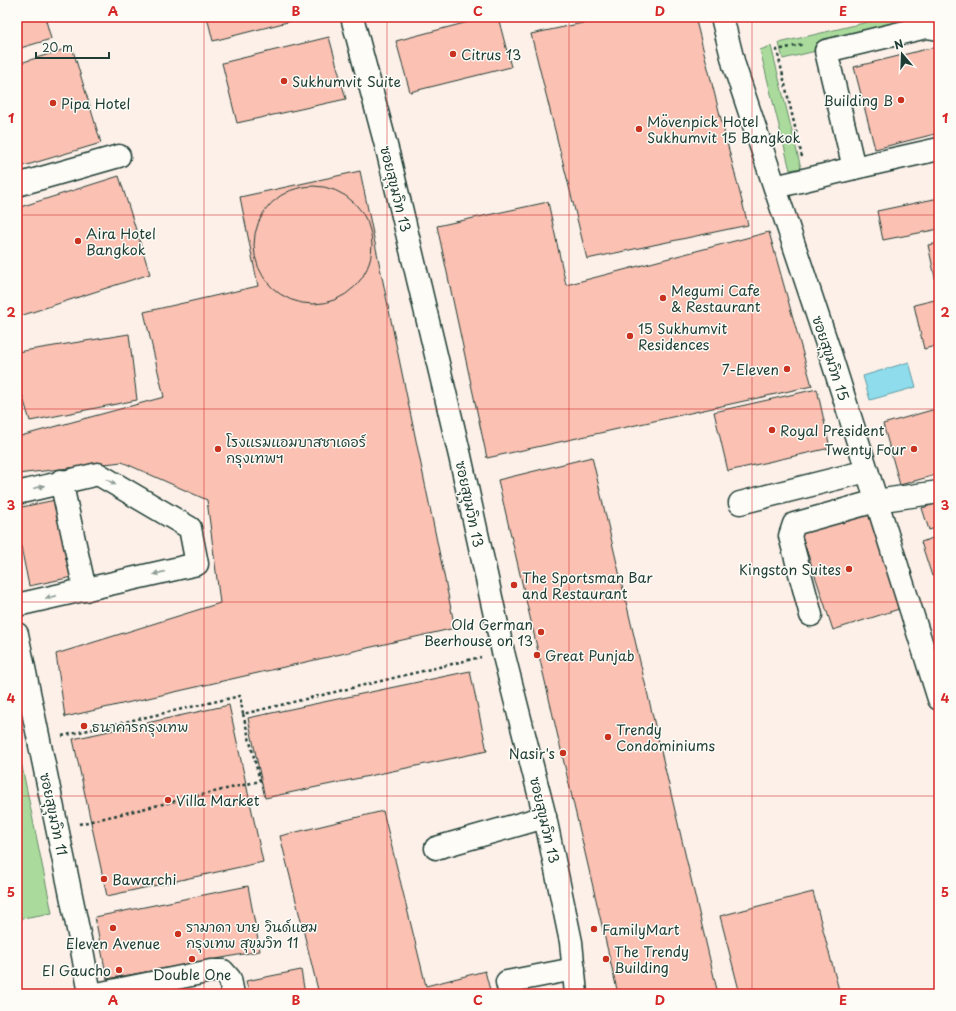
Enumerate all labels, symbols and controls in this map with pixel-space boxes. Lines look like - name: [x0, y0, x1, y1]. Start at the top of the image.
- text: A: [108, 1, 118, 20]
- text: B: [292, 1, 301, 20]
- text: C: [473, 1, 483, 20]
- text: D: [655, 1, 665, 20]
- text: E: [839, 1, 847, 20]
- scale bar: [36, 34, 109, 60]
- north arrow: [882, 34, 922, 74]
- text: N: [892, 35, 906, 54]
- text: 20 m: [42, 38, 73, 56]
- place label: Citrus 13: [461, 44, 521, 65]
- marker: Citrus 13: [448, 49, 458, 59]
- place label: Sukhumvit Suite: [292, 71, 401, 92]
- marker: Sukhumvit Suite: [279, 76, 289, 86]
- place label: Building B: [823, 90, 893, 111]
- place label: Pipa Hotel: [61, 93, 130, 114]
- marker: Building B: [896, 95, 906, 105]
- marker: Pipa Hotel: [48, 98, 58, 108]
- text: 1: [8, 108, 14, 127]
- text: 1: [942, 108, 948, 127]
- place label: Mövenpick Hotel Sukhumvit 15 Bangkok: [647, 111, 800, 148]
- marker: Mövenpick Hotel Sukhumvit 15 Bangkok: [634, 124, 644, 134]
- street label: ซอยสุขุมวิท 13: [375, 144, 417, 234]
- place label: Aira Hotel Bangkok: [86, 223, 156, 260]
- marker: Aira Hotel Bangkok: [73, 236, 83, 246]
- place label: Megumi Cafe & Restaurant: [671, 280, 761, 317]
- marker: Megumi Cafe & Restaurant: [658, 293, 668, 303]
- text: 2: [6, 302, 16, 321]
- text: 2: [940, 302, 950, 321]
- street label: ซอยสุขุมวิท 15: [807, 313, 855, 403]
- place label: 15 Sukhumvit Residences: [638, 318, 727, 355]
- marker: 15 Sukhumvit Residences: [625, 331, 635, 341]
- place label: 7-Eleven: [722, 359, 779, 380]
- marker: 7-Eleven: [782, 364, 792, 374]
- place label: Royal President: [780, 420, 885, 441]
- marker: Royal President: [767, 425, 777, 435]
- place label: โรงแรมแอมบาสซาเดอร์ กรุงเทพฯ: [226, 431, 367, 468]
- place label: Twenty Four: [824, 439, 906, 460]
- marker: โรงแรมแอมบาสซาเดอร์ กรุงเทพฯ: [213, 444, 223, 454]
- marker: Twenty Four: [909, 444, 919, 454]
- street label: ซอยสุขุมวิท 13: [451, 459, 489, 549]
- one-way arrow: [105, 478, 117, 485]
- one-way arrow: [33, 484, 45, 490]
- text: 3: [7, 495, 16, 514]
- text: 3: [941, 495, 950, 514]
- place label: Kingston Suites: [739, 559, 841, 580]
- marker: Kingston Suites: [844, 564, 854, 574]
- place label: The Sportsman Bar and Restaurant: [522, 567, 653, 604]
- one-way arrow: [152, 570, 164, 576]
- marker: The Sportsman Bar and Restaurant: [509, 580, 519, 590]
- one-way arrow: [45, 595, 57, 601]
- place label: Old German Beerhouse on 13: [424, 614, 533, 651]
- marker: Old German Beerhouse on 13: [536, 627, 546, 637]
- place label: Great Punjab: [545, 645, 635, 666]
- marker: Great Punjab: [532, 650, 542, 660]
- text: 4: [7, 688, 16, 707]
- text: 4: [941, 688, 950, 707]
- place label: ธนาคารกรุงเทพ: [92, 716, 188, 737]
- place label: Trendy Condominiums: [616, 719, 716, 756]
- marker: ธนาคารกรุงเทพ: [79, 721, 89, 731]
- marker: Trendy Condominiums: [603, 732, 613, 742]
- place label: Nasir's: [509, 743, 555, 764]
- marker: Nasir's: [558, 748, 568, 758]
- street label: ซอยสุขุมวิท 11: [35, 771, 73, 857]
- street label: ซอยสุขุมวิท 13: [525, 775, 565, 865]
- place label: Villa Market: [176, 790, 260, 811]
- marker: Villa Market: [163, 795, 173, 805]
- place label: Bawarchi: [112, 869, 176, 890]
- marker: Bawarchi: [99, 874, 109, 884]
- text: 5: [7, 882, 15, 901]
- text: 5: [941, 882, 949, 901]
- place label: รามาดา บาย วินด์แฮม กรุงเทพ สุขุมวิท 11: [186, 916, 317, 953]
- place label: FamilyMart: [602, 919, 680, 940]
- marker: Eleven Avenue: [108, 923, 118, 933]
- marker: FamilyMart: [589, 924, 599, 934]
- marker: รามาดา บาย วินด์แฮม กรุงเทพ สุขุมวิท 11: [173, 929, 183, 939]
- place label: Eleven Avenue: [66, 933, 161, 954]
- place label: The Trendy Building: [614, 941, 689, 978]
- marker: Double One: [187, 954, 197, 964]
- marker: The Trendy Building: [601, 954, 611, 964]
- place label: El Gaucho: [42, 960, 111, 981]
- place label: Double One: [153, 964, 231, 985]
- marker: El Gaucho: [114, 965, 124, 975]
- text: A: [108, 990, 118, 1009]
- text: B: [292, 990, 301, 1009]
- text: C: [473, 990, 483, 1009]
- text: D: [655, 990, 665, 1009]
- text: E: [839, 990, 847, 1009]

